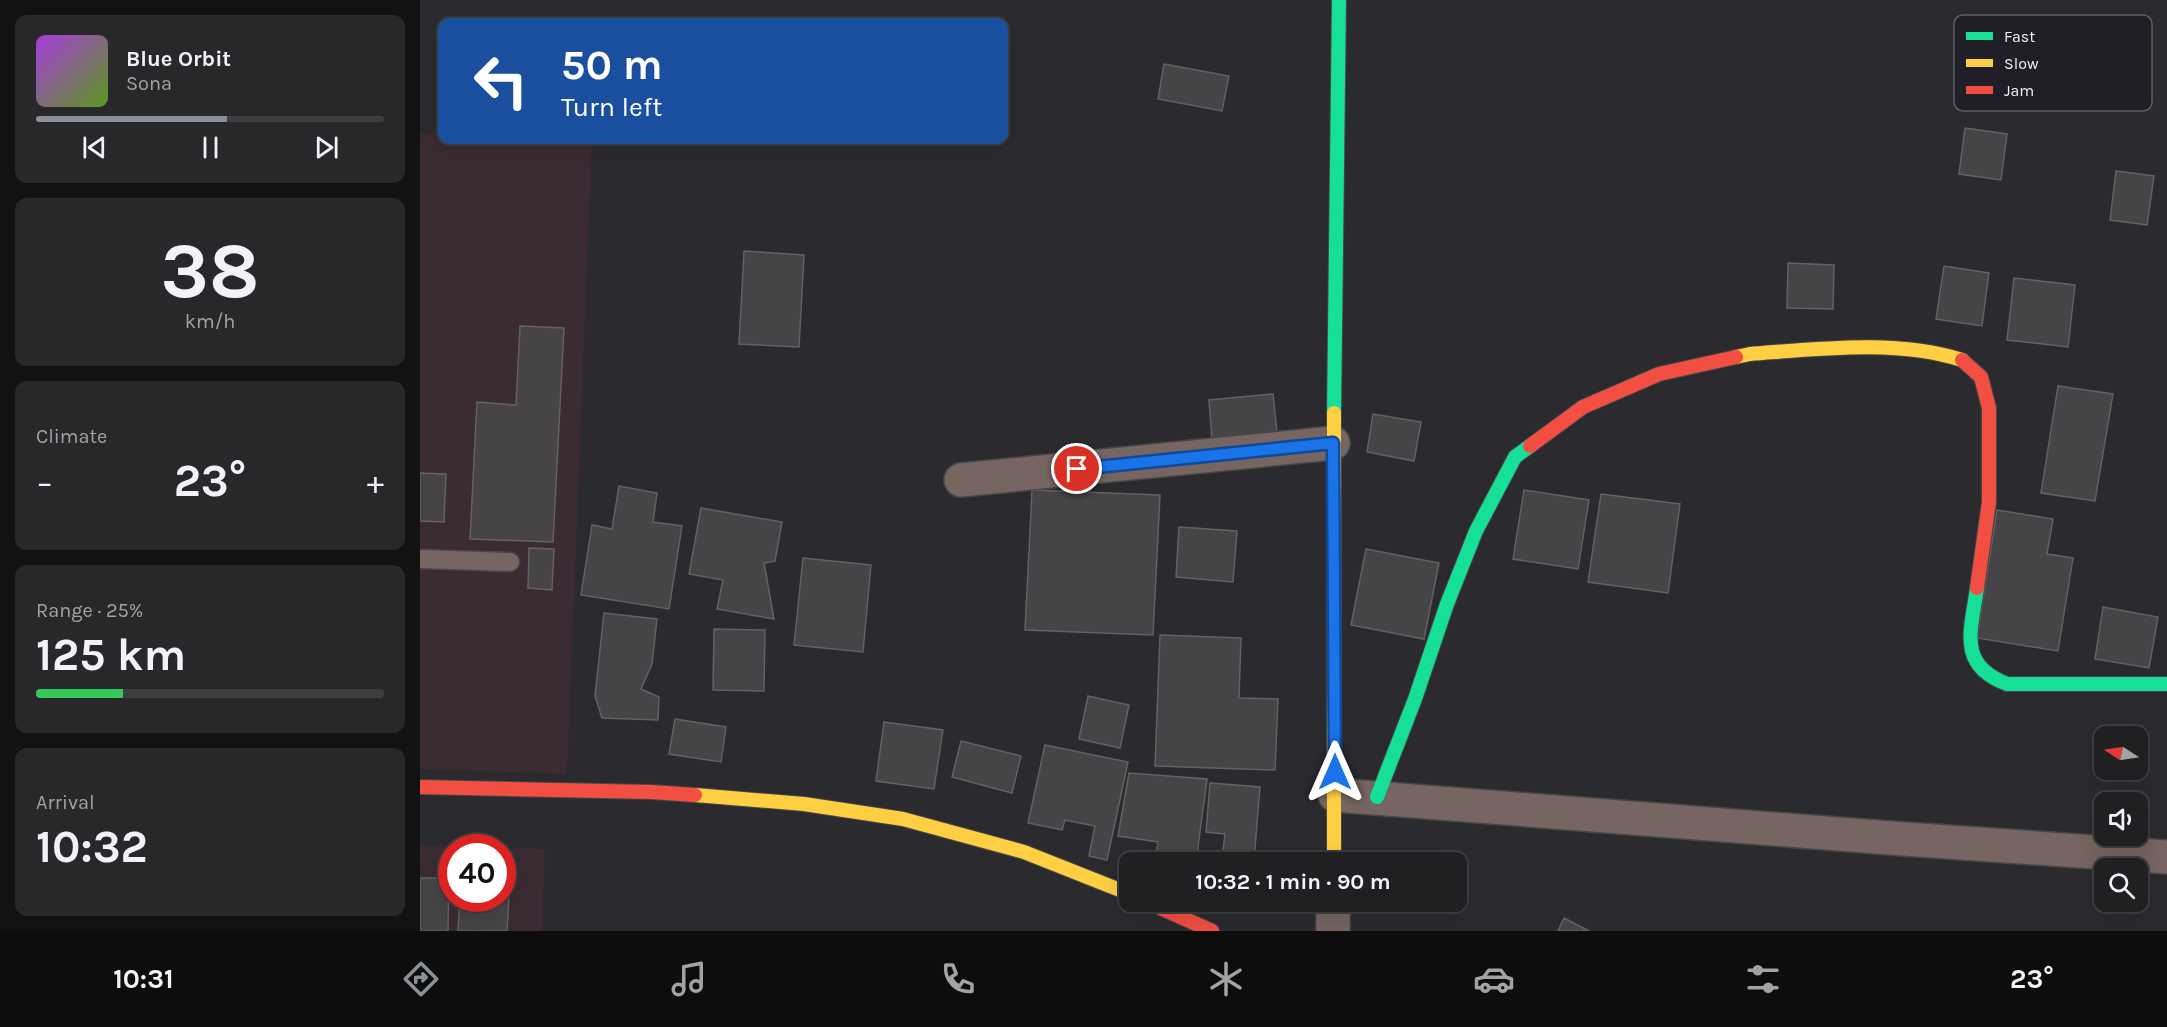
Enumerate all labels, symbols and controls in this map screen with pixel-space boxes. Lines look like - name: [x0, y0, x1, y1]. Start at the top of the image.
- legend: [1954, 15, 2152, 111]
- text: Fast: [2004, 27, 2035, 46]
- text: 50 m: [561, 40, 663, 90]
- icon: left: [462, 42, 540, 120]
- text: Blue Orbit: [126, 46, 231, 72]
- text: Slow: [2004, 54, 2039, 73]
- text: Sona: [126, 72, 172, 95]
- text: Jam: [2004, 81, 2034, 100]
- text: Turn left: [561, 91, 662, 123]
- icon: previous: [78, 131, 111, 164]
- icon: pause: [194, 131, 227, 164]
- icon: next: [310, 131, 343, 164]
- text: 38: [161, 225, 259, 317]
- text: km/h: [185, 310, 235, 333]
- text: Climate: [36, 425, 107, 448]
- pin: [1051, 443, 1102, 494]
- icon: arrive: [1060, 452, 1093, 485]
- text: 23°: [174, 455, 246, 507]
- text: −: [36, 463, 53, 501]
- text: +: [367, 463, 384, 501]
- text: Range · 25%: [36, 599, 143, 622]
- text: 125 km: [36, 629, 186, 681]
- north arrow: [2094, 726, 2148, 780]
- map controls: [2094, 726, 2148, 912]
- position arrow: [1303, 740, 1367, 804]
- text: Arrival: [36, 791, 95, 814]
- button: sound: [2094, 792, 2148, 846]
- text: 10:32: [36, 821, 148, 873]
- speed limit sign: 40: [438, 834, 516, 912]
- button: search: [2094, 858, 2148, 912]
- text: 10:32 · 1 min · 90 m: [1195, 869, 1391, 895]
- icon: directions: [400, 958, 442, 1000]
- icon: music: [668, 958, 710, 1000]
- icon: phone: [937, 958, 979, 1000]
- icon: climate: [1205, 958, 1247, 1000]
- icon: car: [1473, 958, 1515, 1000]
- icon: filters: [1742, 958, 1784, 1000]
- text: 10:31: [113, 963, 174, 995]
- text: 23°: [2010, 963, 2054, 995]

